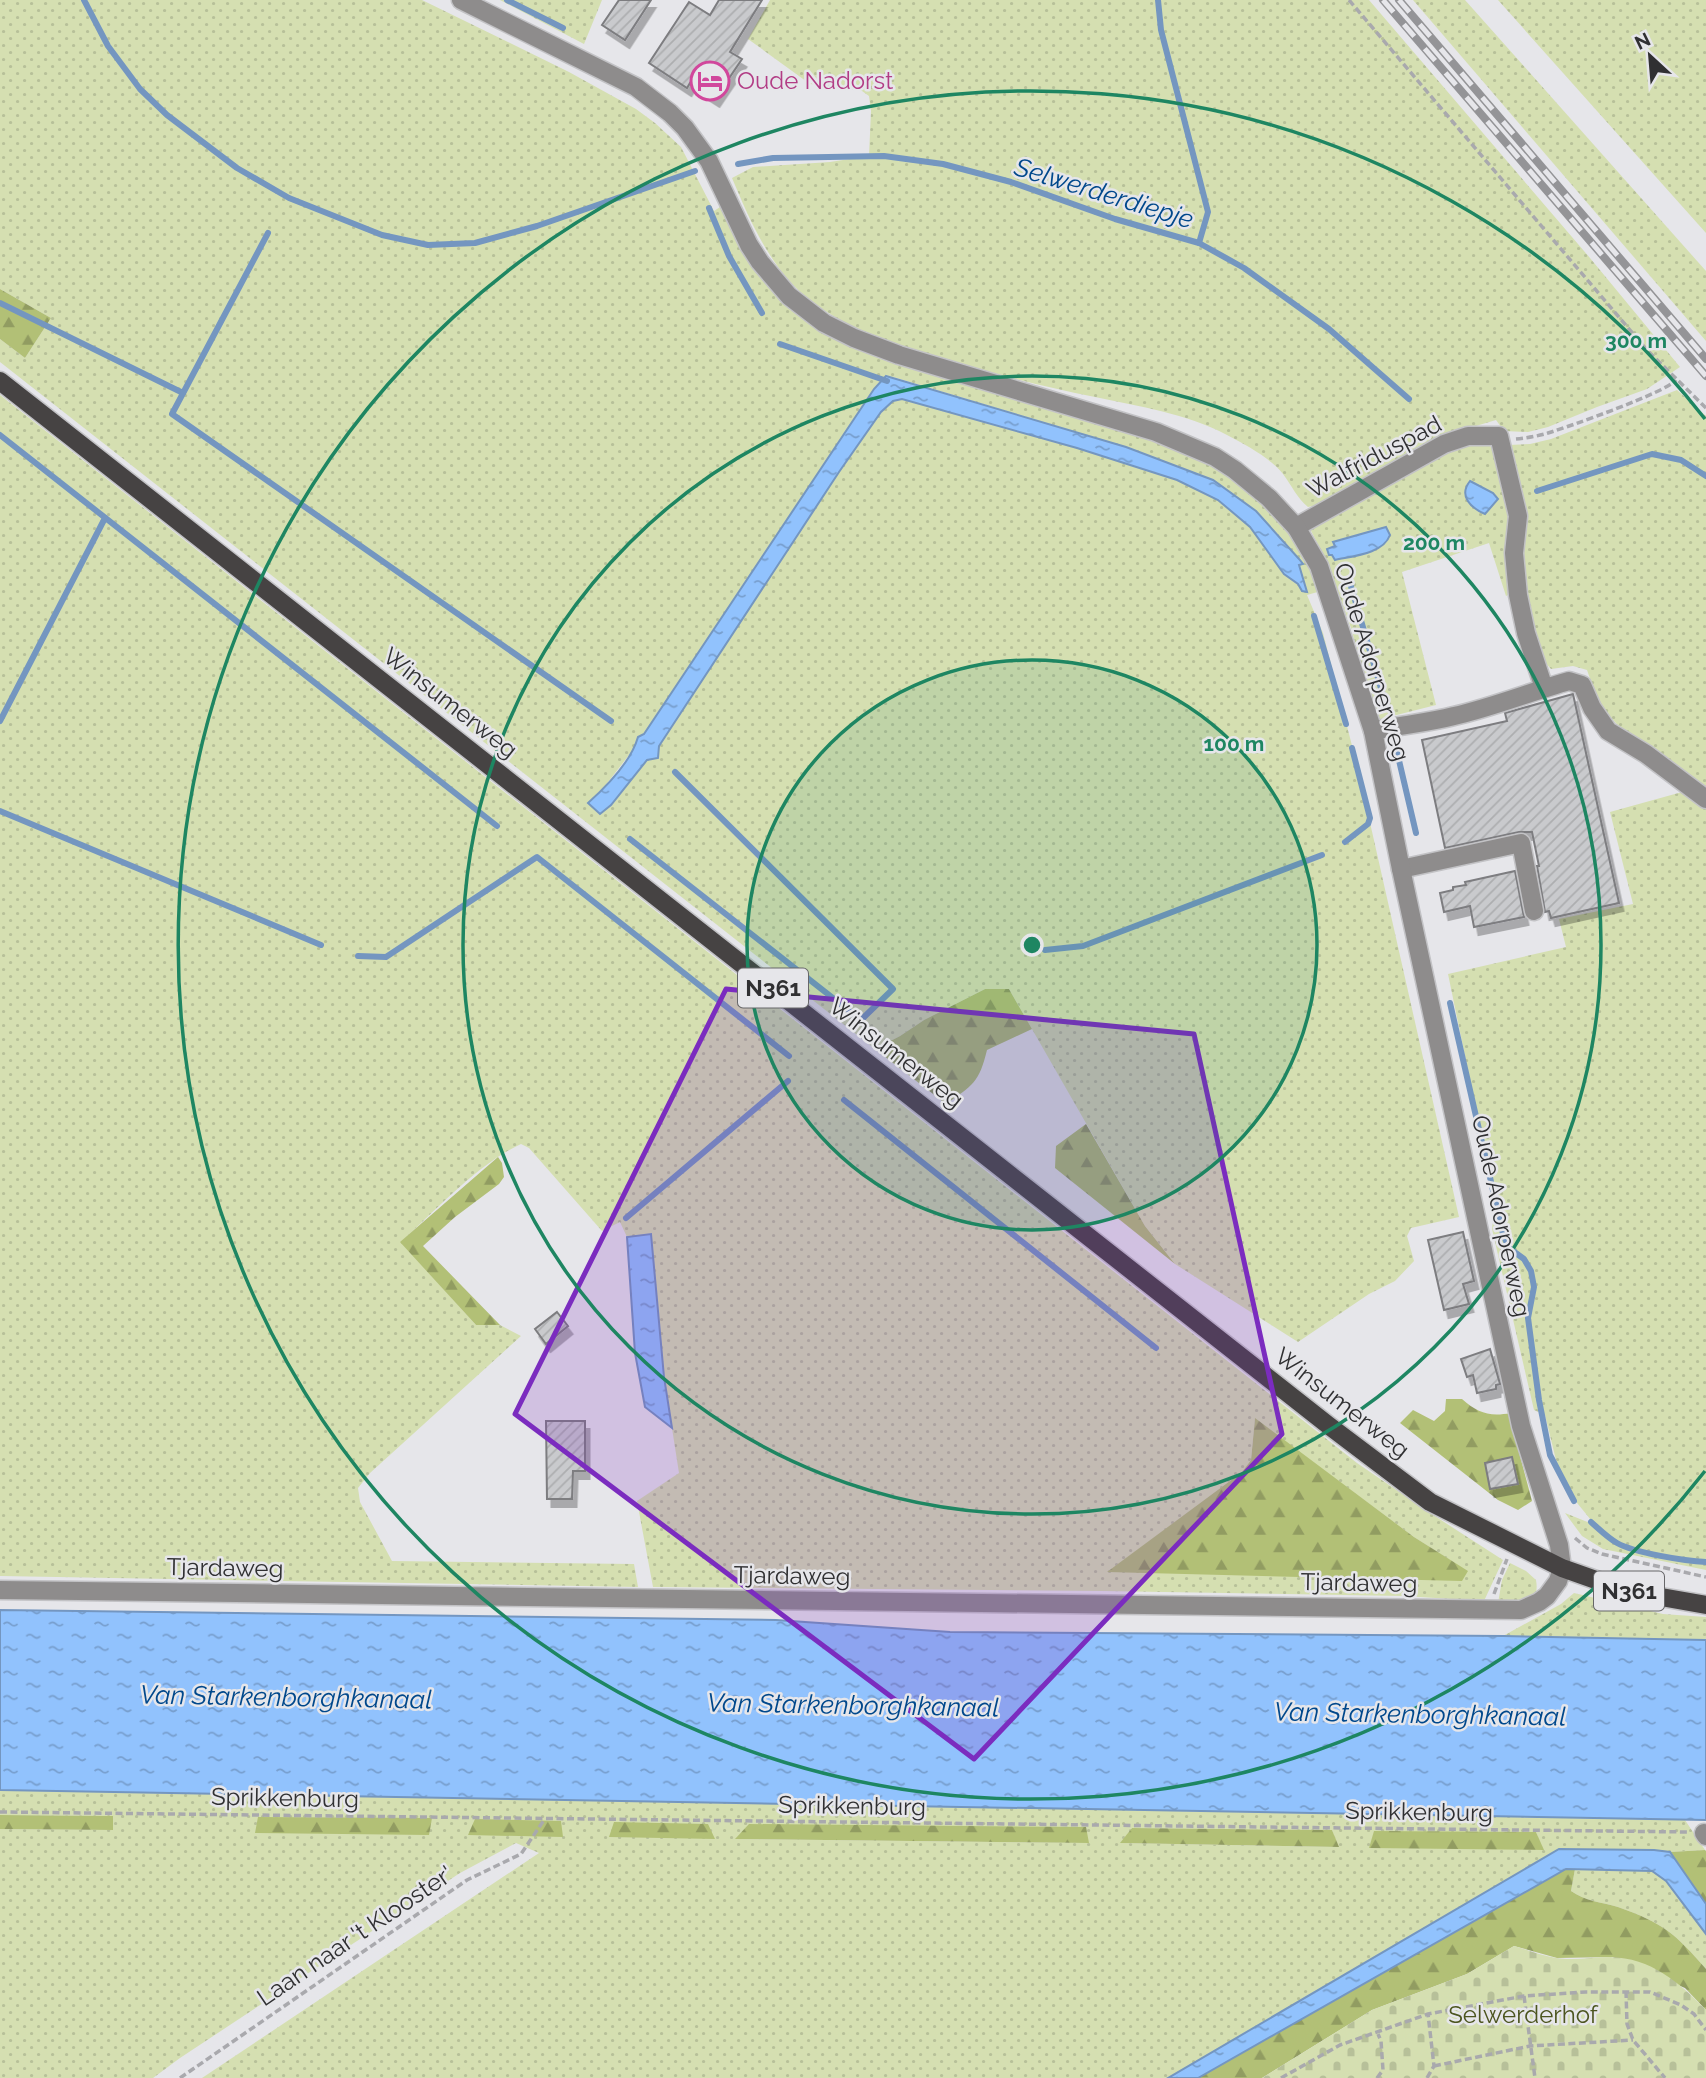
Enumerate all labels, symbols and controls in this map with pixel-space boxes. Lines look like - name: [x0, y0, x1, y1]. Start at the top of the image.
- north arrow: [1615, 21, 1685, 91]
- text: N: [1631, 28, 1654, 54]
- hotel icon: Oude Nadorst: [689, 60, 731, 102]
- place label: Oude Nadorst: [737, 66, 893, 95]
- water label: Selwerderdiepje: [1010, 151, 1197, 234]
- text: 300 m: [1605, 328, 1667, 353]
- street label: Walfriduspad: [1301, 409, 1446, 504]
- text: 200 m: [1403, 530, 1465, 555]
- street label: Oude Adorperweg: [1329, 559, 1416, 764]
- street label: Winsumerweg: [377, 641, 523, 764]
- text: 100 m: [1204, 731, 1264, 756]
- centre of rings: [1020, 933, 1044, 957]
- road number: N361: [738, 968, 808, 1007]
- street label: Winsumerweg: [823, 991, 969, 1114]
- street label: Oude Adorperweg: [1466, 1112, 1537, 1319]
- street label: Winsumerweg: [1269, 1341, 1415, 1464]
- street label: Tjardaweg: [166, 1552, 284, 1583]
- street label: Tjardaweg: [733, 1560, 851, 1591]
- street label: Tjardaweg: [1300, 1567, 1418, 1598]
- road number: N361: [1594, 1572, 1664, 1610]
- water label: Van Starkenborghkanaal: [140, 1679, 433, 1715]
- water label: Van Starkenborghkanaal: [707, 1687, 1000, 1723]
- water label: Van Starkenborghkanaal: [1274, 1696, 1567, 1732]
- street label: Sprikkenburg: [211, 1782, 359, 1813]
- street label: Sprikkenburg: [778, 1790, 926, 1821]
- street label: Sprikkenburg: [1345, 1796, 1493, 1827]
- street label: Laan naar 't Klooster': [251, 1859, 458, 2012]
- park label: Selwerderhof: [1448, 2000, 1599, 2029]

